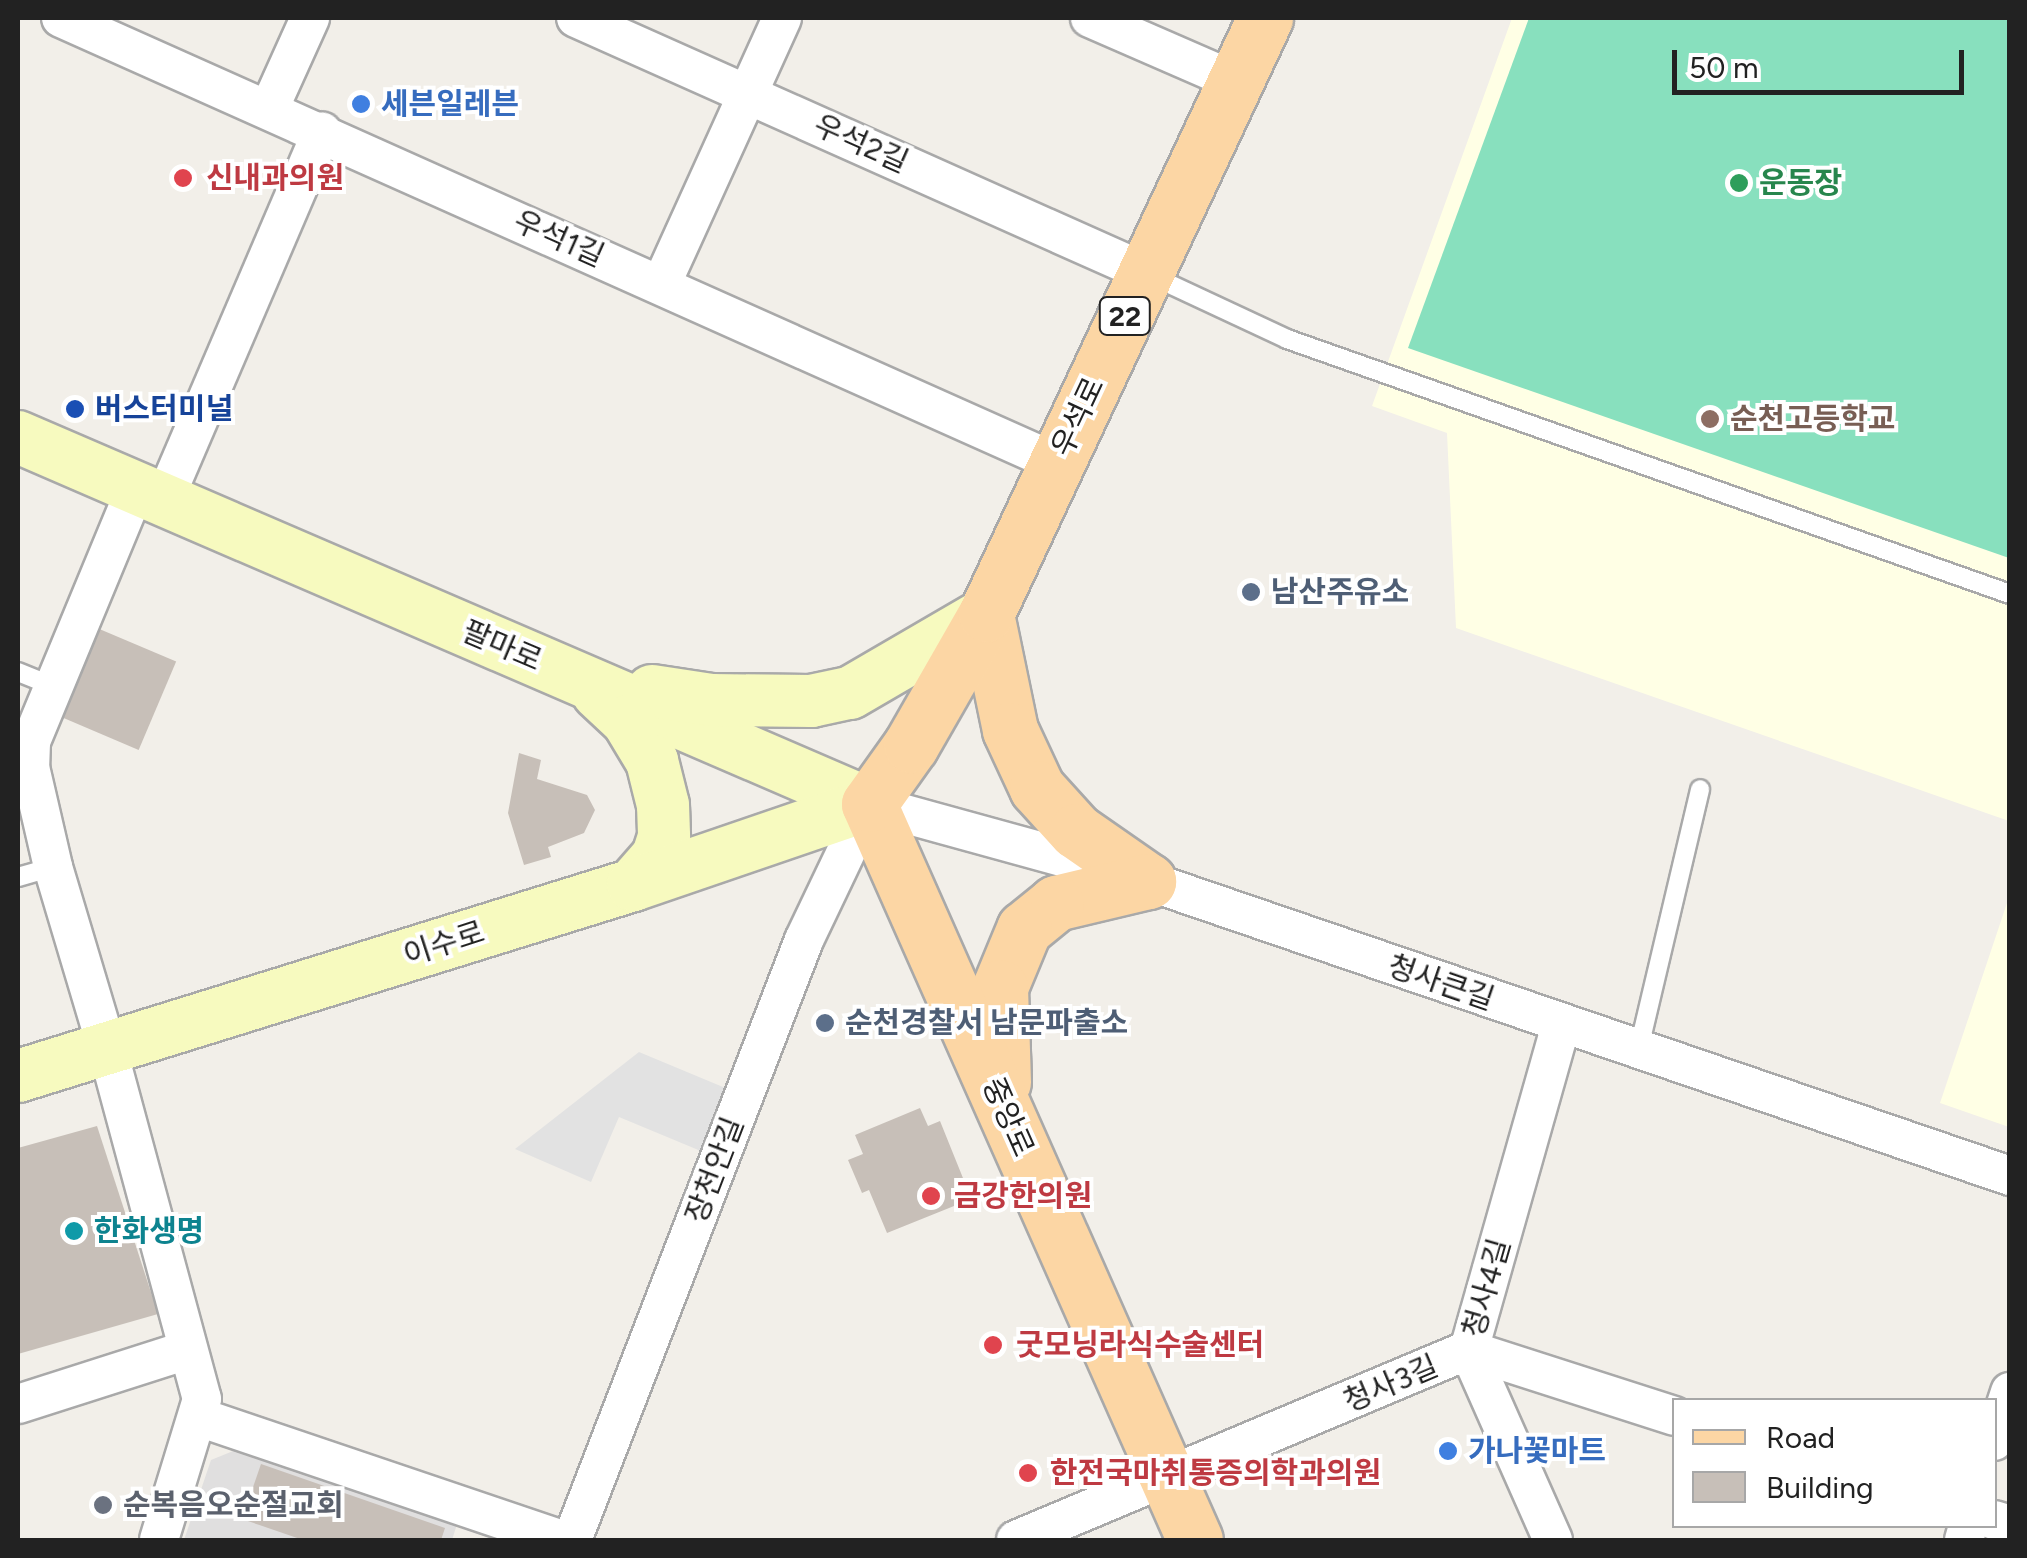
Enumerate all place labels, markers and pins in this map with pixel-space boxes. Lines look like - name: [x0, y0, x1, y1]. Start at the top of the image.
- place label: 세븐일레븐: [381, 86, 519, 122]
- marker: 세븐일레븐: [350, 93, 372, 115]
- place label: 신내과의원: [206, 160, 344, 196]
- marker: 신내과의원: [170, 165, 196, 191]
- place label: 운동장: [1759, 165, 1842, 201]
- marker: 운동장: [1728, 172, 1750, 194]
- place label: 버스터미널: [95, 391, 233, 427]
- marker: 버스터미널: [64, 398, 86, 420]
- place label: 순천고등학교: [1730, 401, 1896, 437]
- marker: 순천고등학교: [1699, 408, 1721, 430]
- place label: 남산주유소: [1271, 574, 1409, 610]
- marker: 남산주유소: [1240, 581, 1262, 603]
- place label: 순천경찰서 남문파출소: [845, 1005, 1128, 1041]
- marker: 순천경찰서 남문파출소: [814, 1012, 836, 1034]
- place label: 금강한의원: [954, 1178, 1092, 1214]
- marker: 금강한의원: [918, 1183, 944, 1209]
- place label: 한화생명: [94, 1213, 204, 1249]
- marker: 한화생명: [63, 1220, 85, 1242]
- place label: 굿모닝라식수술센터: [1016, 1327, 1264, 1363]
- marker: 굿모닝라식수술센터: [980, 1332, 1006, 1358]
- place label: 가나꽃마트: [1468, 1433, 1606, 1469]
- marker: 가나꽃마트: [1437, 1440, 1459, 1462]
- place label: 한전국마취통증의학과의원: [1050, 1455, 1381, 1491]
- marker: 한전국마취통증의학과의원: [1015, 1460, 1041, 1486]
- place label: 순복음오순절교회: [123, 1487, 344, 1523]
- marker: 순복음오순절교회: [92, 1494, 114, 1516]

